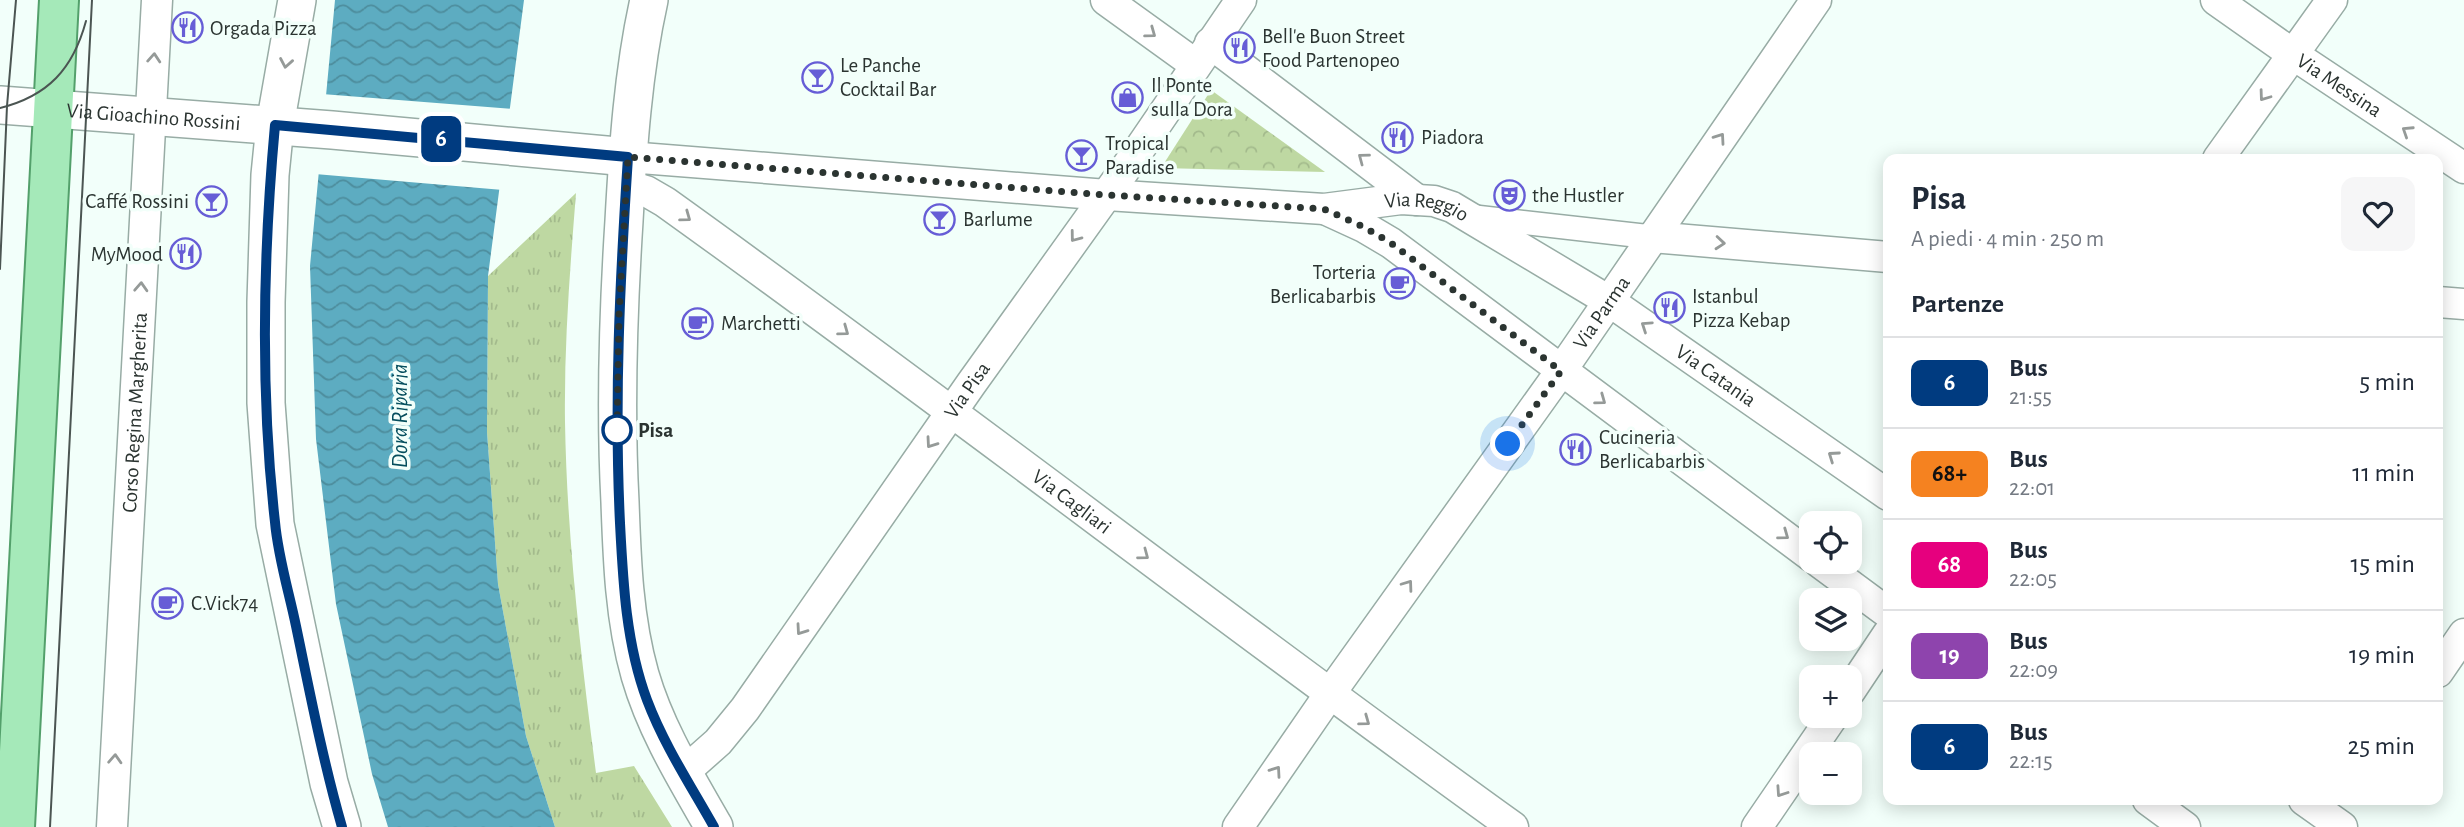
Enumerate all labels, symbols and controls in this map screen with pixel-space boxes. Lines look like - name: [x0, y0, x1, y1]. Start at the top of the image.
- restaurant icon: Orgada Pizza: [170, 11, 204, 45]
- place label: Orgada Pizza: [210, 18, 317, 39]
- one-way arrow: [1143, 24, 1156, 37]
- place label: Bell'e Buon Street Food Partenopeo: [1262, 26, 1405, 71]
- restaurant icon: Bell'e Buon Street Food Partenopeo: [1222, 31, 1256, 65]
- street label: Via Messina: [2293, 50, 2386, 121]
- one-way arrow: [146, 52, 161, 63]
- place label: Le Panche Cocktail Bar: [840, 55, 936, 100]
- one-way arrow: [279, 57, 294, 69]
- bar icon: Le Panche Cocktail Bar: [800, 60, 834, 94]
- place label: Il Ponte sulla Dora: [1151, 75, 1233, 120]
- shop icon: Il Ponte sulla Dora: [1111, 80, 1145, 114]
- one-way arrow: [2260, 88, 2272, 101]
- street label: Via Gioachino Rossini: [66, 100, 241, 134]
- line badge: 6: [418, 116, 464, 162]
- restaurant icon: Piadora: [1381, 120, 1415, 154]
- one-way arrow: [2402, 126, 2415, 139]
- text: 6: [435, 127, 447, 151]
- place label: Piadora: [1421, 127, 1484, 148]
- place label: Tropical Paradise: [1105, 133, 1175, 178]
- one-way arrow: [1712, 133, 1724, 146]
- bar icon: Tropical Paradise: [1065, 138, 1099, 172]
- one-way arrow: [1358, 154, 1371, 167]
- button: heart: [2341, 177, 2415, 251]
- theatre icon: the Hustler: [1492, 178, 1526, 212]
- text: Pisa: [1911, 183, 1966, 216]
- bar icon: Caffé Rossini: [195, 184, 229, 218]
- place label: the Hustler: [1532, 185, 1624, 206]
- street label: Via Reggio: [1383, 189, 1472, 225]
- place label: Caffé Rossini: [85, 191, 189, 212]
- bar icon: Barlume: [923, 202, 957, 236]
- one-way arrow: [678, 209, 691, 221]
- place label: Barlume: [963, 209, 1033, 230]
- text: A piedi · 4 min · 250 m: [1911, 228, 2104, 251]
- one-way arrow: [1071, 229, 1084, 242]
- one-way arrow: [1715, 235, 1726, 250]
- restaurant icon: MyMood: [169, 237, 203, 271]
- place label: MyMood: [91, 244, 163, 265]
- place label: Torteria Berlicabarbis: [1270, 262, 1376, 307]
- cafe icon: Torteria Berlicabarbis: [1382, 267, 1416, 301]
- street label: Via Parma: [1569, 272, 1634, 353]
- one-way arrow: [133, 281, 148, 292]
- place label: Istanbul Pizza Kebap: [1692, 286, 1790, 331]
- restaurant icon: Istanbul Pizza Kebap: [1652, 291, 1686, 325]
- text: Partenze: [1911, 291, 2004, 317]
- cafe icon: Marchetti: [681, 306, 715, 340]
- street label: Corso Regina Margherita: [119, 312, 150, 513]
- place label: Marchetti: [721, 313, 801, 334]
- one-way arrow: [1641, 322, 1654, 334]
- one-way arrow: [836, 323, 849, 335]
- street label: Via Catania: [1672, 340, 1760, 411]
- text: Bus: [2009, 355, 2048, 381]
- street label: Via Pisa: [940, 358, 994, 422]
- water label: Dora Riparia: [389, 364, 412, 468]
- text: 5 min: [2359, 369, 2415, 395]
- text: 6: [1944, 371, 1955, 395]
- text: 21:55: [2009, 386, 2052, 409]
- one-way arrow: [1593, 392, 1605, 404]
- marker: Pisa: [602, 415, 632, 445]
- place label: Pisa: [638, 420, 673, 441]
- your location: [1490, 426, 1525, 461]
- place label: Cucineria Berlicabarbis: [1599, 427, 1705, 472]
- restaurant icon: Cucineria Berlicabarbis: [1559, 432, 1593, 466]
- one-way arrow: [927, 435, 939, 448]
- text: Bus: [2009, 446, 2048, 472]
- one-way arrow: [1828, 452, 1841, 464]
- text: 11 min: [2352, 460, 2415, 486]
- text: 68+: [1932, 462, 1967, 486]
- street label: Via Cagliari: [1028, 465, 1115, 538]
- text: 22:01: [2009, 477, 2055, 500]
- map controls: [1799, 511, 1862, 805]
- button: locate: [1799, 511, 1862, 574]
- one-way arrow: [1776, 527, 1788, 540]
- text: Bus: [2009, 537, 2048, 563]
- one-way arrow: [1136, 547, 1149, 559]
- text: 15 min: [2350, 551, 2415, 577]
- text: 68: [1938, 553, 1961, 577]
- text: 22:05: [2009, 568, 2057, 591]
- one-way arrow: [1399, 580, 1412, 593]
- cafe icon: C.Vick74: [151, 586, 185, 620]
- button: layers: [1799, 588, 1862, 651]
- place label: C.Vick74: [191, 593, 258, 614]
- one-way arrow: [797, 622, 809, 635]
- text: Bus: [2009, 628, 2048, 654]
- text: 19 min: [2349, 642, 2415, 668]
- text: 19: [1939, 644, 1960, 668]
- text: 22:09: [2009, 659, 2058, 682]
- button: +: [1799, 665, 1862, 728]
- one-way arrow: [1357, 713, 1370, 725]
- text: Bus: [2009, 719, 2048, 745]
- text: 25 min: [2348, 733, 2415, 759]
- text: 6: [1944, 735, 1955, 759]
- button: −: [1799, 742, 1862, 805]
- text: 22:15: [2009, 750, 2053, 773]
- one-way arrow: [108, 753, 123, 764]
- one-way arrow: [1268, 766, 1280, 779]
- one-way arrow: [1776, 784, 1789, 797]

